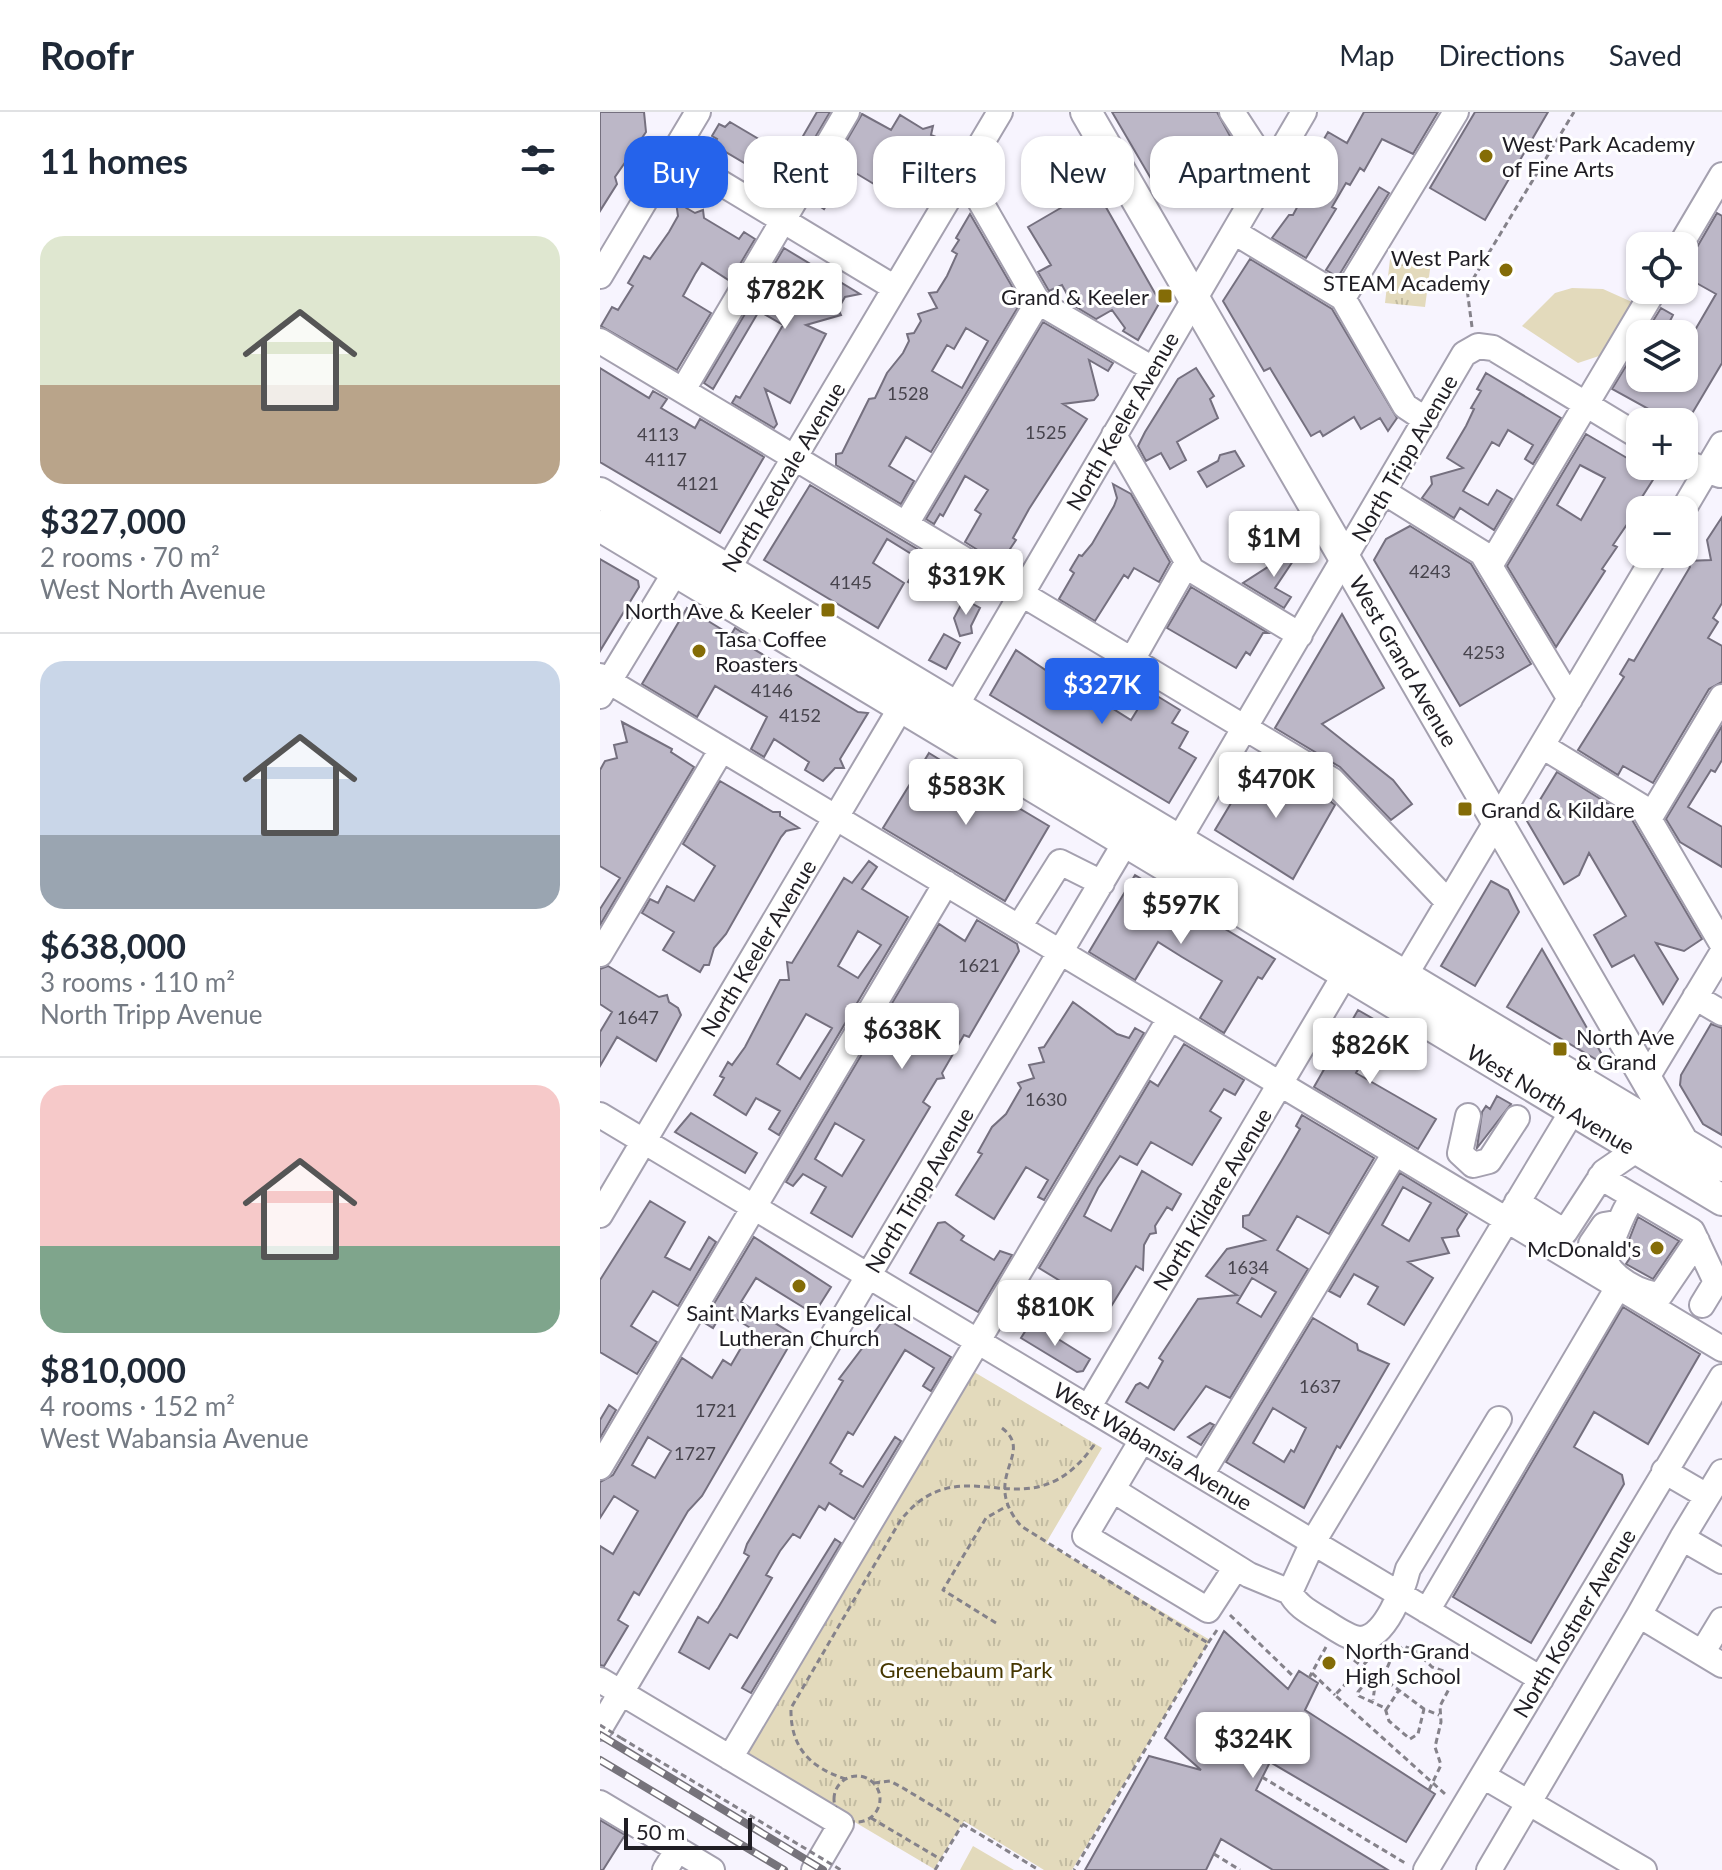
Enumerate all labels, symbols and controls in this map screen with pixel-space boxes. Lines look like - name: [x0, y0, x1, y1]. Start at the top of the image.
- text: Roofr: [40, 32, 134, 78]
- text: Map: [1339, 38, 1394, 72]
- text: Directions: [1438, 38, 1565, 72]
- text: Saved: [1609, 38, 1682, 72]
- place label: West Park Academy of Fine Arts: [1502, 130, 1696, 182]
- chip: Buy: [624, 136, 728, 208]
- chip: Rent: [744, 136, 857, 208]
- chip: Filters: [873, 136, 1005, 208]
- chip: New: [1021, 136, 1134, 208]
- chip: Apartment: [1150, 136, 1338, 208]
- icon: filters: [516, 138, 560, 182]
- text: 11 homes: [40, 140, 188, 181]
- marker: West Park Academy of Fine Arts: [1477, 147, 1495, 165]
- map controls: [1626, 232, 1698, 568]
- button: locate: [1626, 232, 1698, 304]
- place label: West Park STEAM Academy: [1323, 244, 1491, 296]
- marker: West Park STEAM Academy: [1497, 261, 1515, 279]
- pin: $782K: [729, 263, 841, 331]
- text: $782K: [746, 273, 824, 305]
- place label: Grand & Keeler: [1001, 283, 1149, 310]
- marker: Grand & Keeler: [1156, 287, 1174, 305]
- icon: home: [228, 288, 372, 432]
- button: layers: [1626, 320, 1698, 392]
- street label: North Keeler Avenue: [1060, 327, 1184, 515]
- street label: North Tripp Avenue: [1345, 370, 1463, 546]
- street label: North Kedvale Avenue: [716, 377, 850, 577]
- house number: 1528: [887, 382, 929, 404]
- button: +: [1626, 408, 1698, 480]
- house number: 1525: [1025, 421, 1067, 443]
- house number: 4113: [637, 423, 679, 445]
- house number: 4117: [645, 448, 687, 470]
- house number: 4121: [677, 472, 719, 494]
- button: −: [1626, 496, 1698, 568]
- text: $327,000: [40, 500, 186, 541]
- pin: $1M: [1235, 511, 1313, 579]
- text: $1M: [1247, 521, 1301, 553]
- text: 2 rooms · 70 m²: [40, 541, 220, 573]
- pin: $319K: [910, 549, 1022, 617]
- text: $319K: [927, 559, 1005, 591]
- house number: 4243: [1409, 560, 1451, 582]
- house number: 4145: [830, 571, 872, 593]
- street label: West Grand Avenue: [1344, 571, 1464, 751]
- text: West North Avenue: [40, 573, 266, 605]
- place label: North Ave & Keeler: [625, 597, 812, 624]
- marker: North Ave & Keeler: [819, 601, 837, 619]
- place label: Tasa Coffee Roasters: [715, 625, 827, 677]
- house number: 4253: [1463, 641, 1505, 663]
- marker: Tasa Coffee Roasters: [690, 642, 708, 660]
- pin: $327K: [1046, 658, 1158, 726]
- text: $327K: [1063, 668, 1141, 700]
- house number: 4146: [751, 679, 793, 701]
- house number: 4152: [779, 704, 821, 726]
- icon: home: [228, 713, 372, 857]
- pin: $470K: [1220, 752, 1332, 820]
- pin: $583K: [910, 759, 1022, 827]
- text: $470K: [1237, 762, 1315, 794]
- text: $583K: [927, 769, 1005, 801]
- place label: Grand & Kildare: [1481, 796, 1635, 823]
- marker: Grand & Kildare: [1456, 800, 1474, 818]
- street label: North Keeler Avenue: [694, 855, 822, 1041]
- pin: $597K: [1125, 878, 1237, 946]
- text: $597K: [1142, 888, 1220, 920]
- text: $638,000: [40, 925, 186, 966]
- house number: 1621: [958, 954, 1000, 976]
- text: 3 rooms · 110 m²: [40, 966, 235, 998]
- text: North Tripp Avenue: [40, 998, 263, 1030]
- pin: $638K: [846, 1003, 958, 1071]
- house number: 1647: [617, 1006, 659, 1028]
- text: $638K: [863, 1013, 941, 1045]
- pin: $826K: [1314, 1018, 1426, 1086]
- place label: North Ave & Grand: [1576, 1023, 1675, 1075]
- text: $826K: [1331, 1028, 1409, 1060]
- street label: West North Avenue: [1462, 1038, 1640, 1160]
- marker: North Ave & Grand: [1551, 1040, 1569, 1058]
- house number: 1630: [1025, 1088, 1067, 1110]
- street label: North Tripp Avenue: [859, 1102, 979, 1278]
- street label: North Kildare Avenue: [1147, 1103, 1277, 1295]
- icon: home: [228, 1137, 372, 1281]
- place label: McDonald's: [1527, 1235, 1641, 1262]
- marker: McDonald's: [1648, 1239, 1666, 1257]
- house number: 1634: [1227, 1256, 1269, 1278]
- marker: Saint Marks Evangelical Lutheran Church: [790, 1277, 808, 1295]
- pin: $810K: [999, 1280, 1111, 1348]
- text: $810K: [1016, 1290, 1094, 1322]
- place label: Saint Marks Evangelical Lutheran Church: [686, 1299, 912, 1351]
- text: $810,000: [40, 1349, 186, 1390]
- house number: 1637: [1299, 1375, 1341, 1397]
- street label: West Wabansia Avenue: [1049, 1376, 1257, 1516]
- text: 4 rooms · 152 m²: [40, 1390, 235, 1422]
- house number: 1721: [695, 1399, 737, 1421]
- text: West Wabansia Avenue: [40, 1422, 309, 1454]
- house number: 1727: [674, 1442, 716, 1464]
- street label: North Kostner Avenue: [1507, 1524, 1641, 1722]
- place label: North-Grand High School: [1345, 1637, 1470, 1689]
- marker: North-Grand High School: [1320, 1654, 1338, 1672]
- park label: Greenebaum Park: [880, 1656, 1053, 1683]
- pin: $324K: [1197, 1712, 1309, 1780]
- text: $324K: [1214, 1722, 1292, 1754]
- scale bar: [624, 1814, 752, 1850]
- text: 50 m: [636, 1818, 685, 1845]

